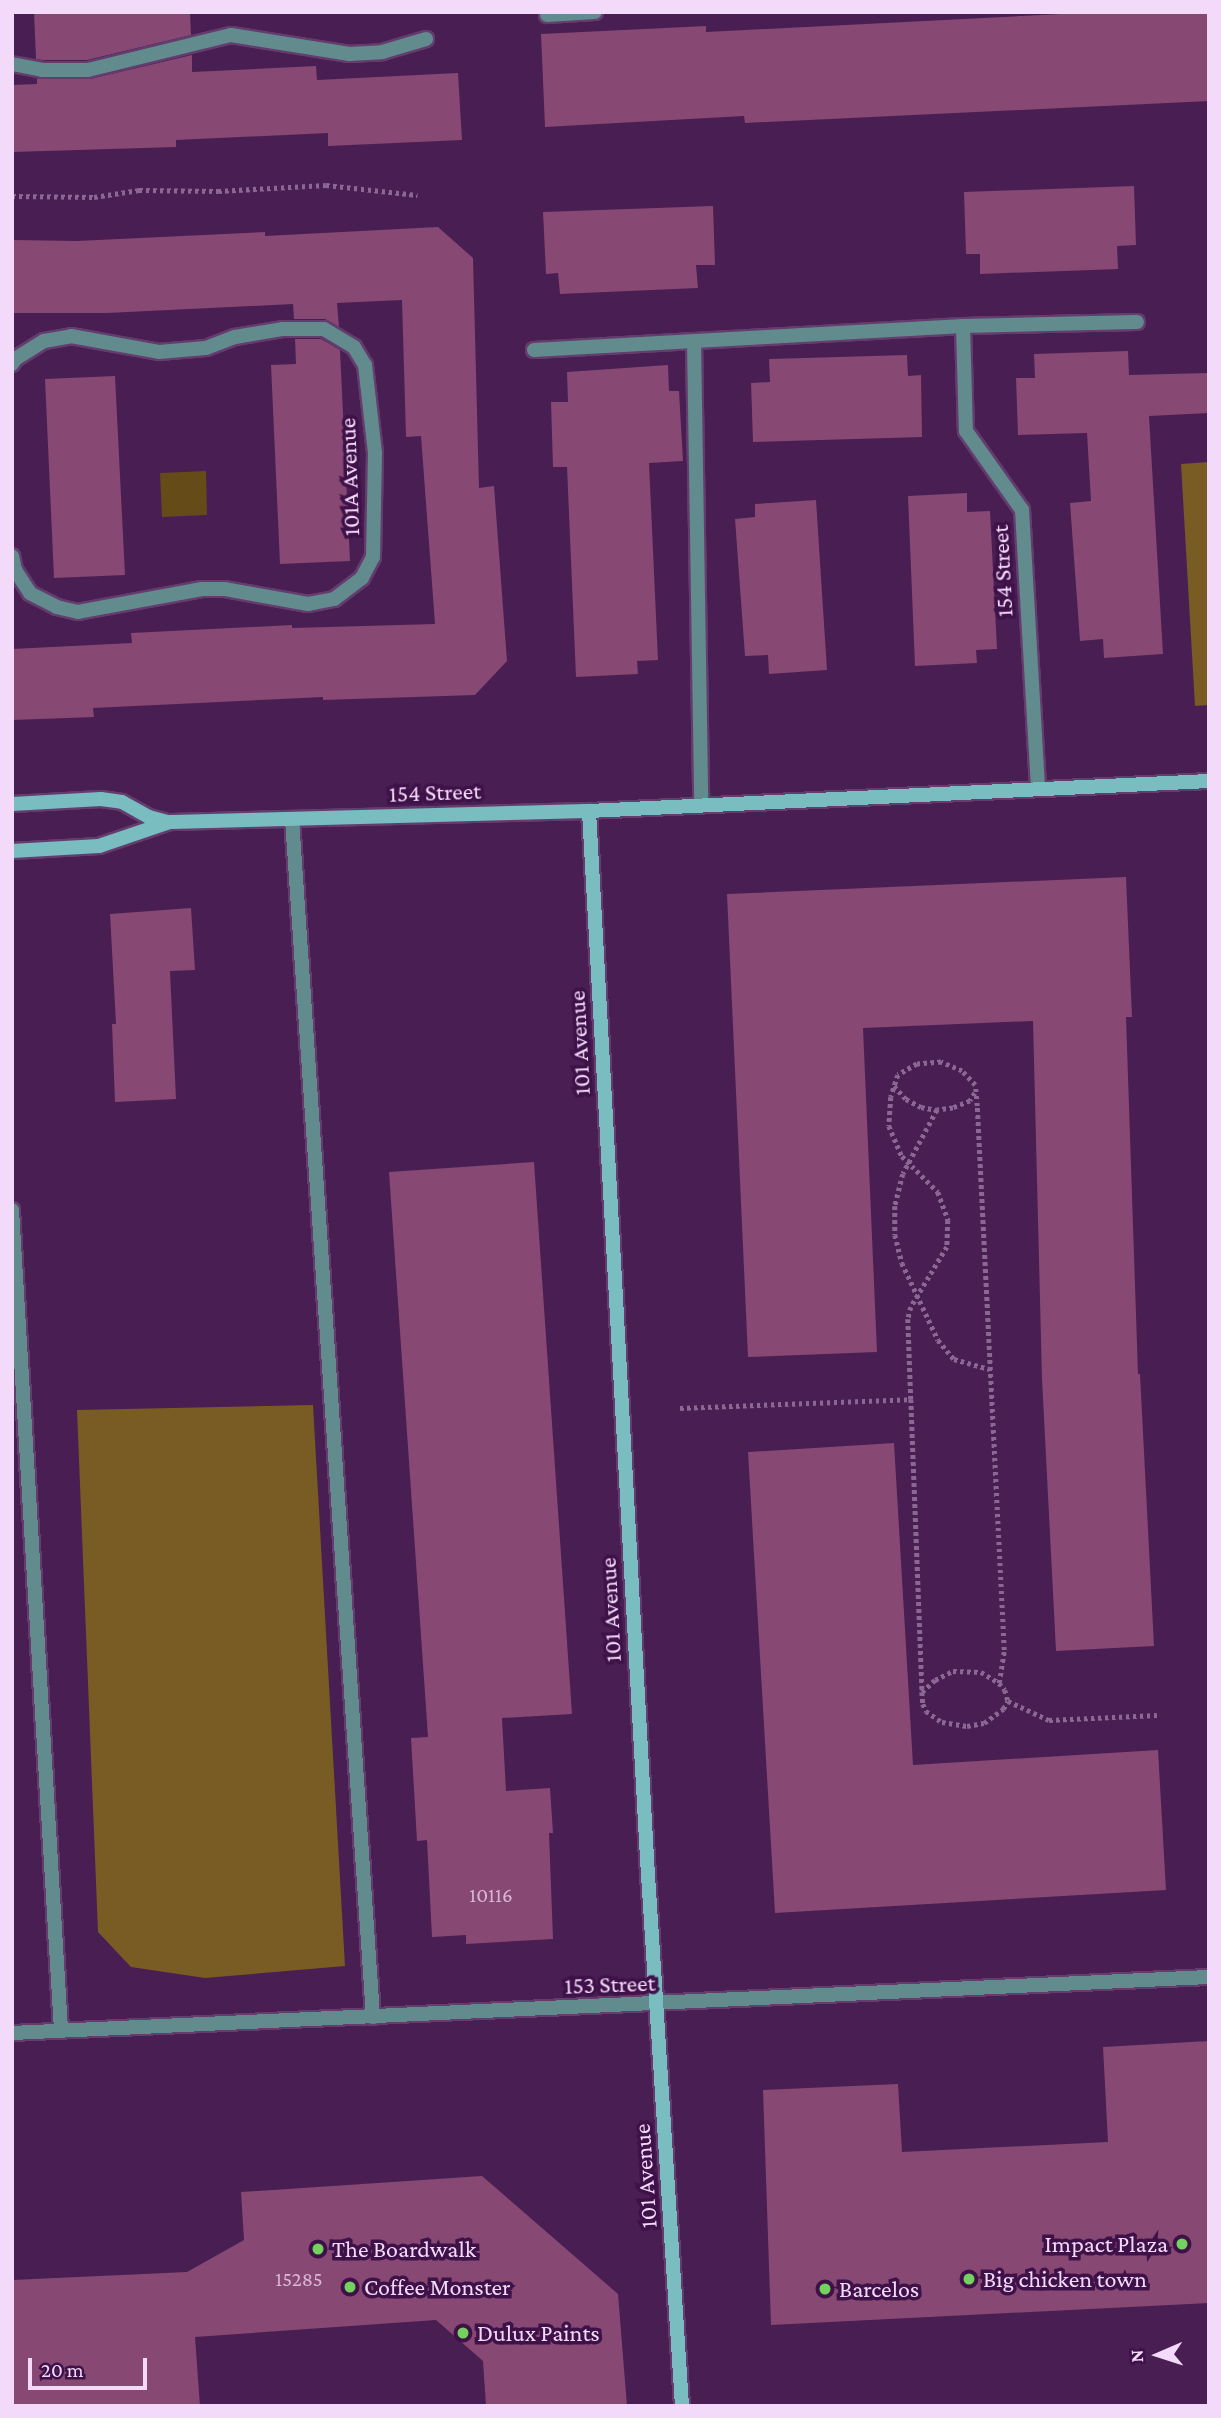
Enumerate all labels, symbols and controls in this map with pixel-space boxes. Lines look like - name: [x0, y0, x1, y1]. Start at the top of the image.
- street label: 101A Avenue: [333, 417, 365, 537]
- street label: 154 Street: [985, 524, 1019, 618]
- street label: 154 Street: [388, 776, 482, 808]
- street label: 101 Avenue: [562, 990, 596, 1096]
- street label: 101 Avenue: [593, 1557, 627, 1663]
- house number: 10116: [469, 1882, 513, 1908]
- street label: 153 Street: [564, 1968, 656, 2000]
- street label: 101 Avenue: [627, 2123, 663, 2229]
- place label: Impact Plaza: [1045, 2230, 1168, 2258]
- place label: The Boardwalk: [332, 2235, 476, 2263]
- marker: Impact Plaza: [1174, 2236, 1190, 2252]
- marker: The Boardwalk: [310, 2241, 326, 2257]
- place label: Big chicken town: [983, 2265, 1147, 2293]
- house number: 15285: [275, 2266, 323, 2292]
- marker: Big chicken town: [961, 2271, 977, 2287]
- place label: Coffee Monster: [364, 2273, 511, 2301]
- place label: Barcelos: [839, 2275, 919, 2303]
- marker: Coffee Monster: [342, 2279, 358, 2295]
- marker: Barcelos: [817, 2281, 833, 2297]
- place label: Dulux Paints: [477, 2319, 600, 2347]
- north arrow: [1123, 2320, 1193, 2390]
- marker: Dulux Paints: [455, 2325, 471, 2341]
- scale bar: [32, 2344, 150, 2388]
- text: N: [1126, 2349, 1147, 2363]
- text: 20 m: [41, 2358, 84, 2382]

